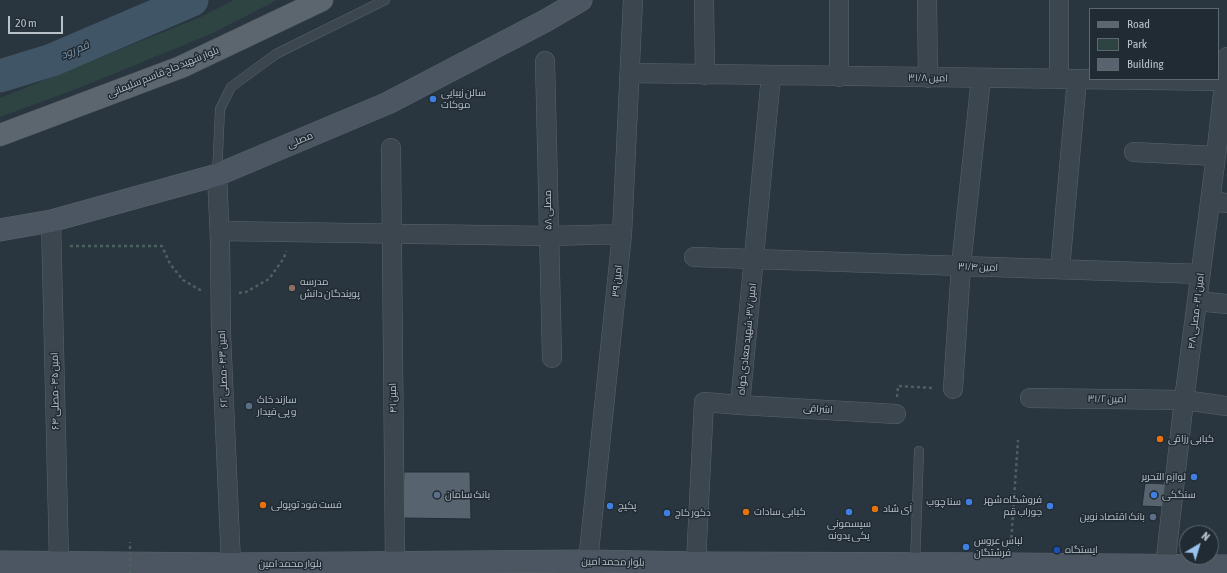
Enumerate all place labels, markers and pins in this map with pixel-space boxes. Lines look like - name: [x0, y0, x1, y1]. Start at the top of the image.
- place label: سالن زیبایی موکات: [441, 87, 486, 110]
- marker: سالن زیبایی موکات: [428, 94, 438, 104]
- place label: مدرسه پویندگان دانش: [300, 276, 360, 300]
- marker: مدرسه پویندگان دانش: [287, 283, 297, 293]
- place label: سازند خاک و پی فیدار: [257, 394, 297, 418]
- marker: سازند خاک و پی فیدار: [244, 401, 254, 411]
- place label: کبابی رزاقی: [1168, 433, 1214, 445]
- marker: کبابی رزاقی: [1155, 434, 1165, 444]
- place label: لوازم التحریر: [1141, 471, 1186, 483]
- marker: لوازم التحریر: [1189, 472, 1199, 482]
- place label: بانک سامان: [445, 489, 490, 501]
- place label: سنگکی: [1162, 489, 1196, 501]
- marker: بانک سامان: [432, 490, 442, 500]
- marker: سنگکی: [1149, 490, 1159, 500]
- place label: فروشگاه شهر جوراب قم: [984, 494, 1042, 518]
- place label: سنا چوب: [926, 496, 961, 508]
- marker: سنا چوب: [964, 497, 974, 507]
- place label: فست فود توپولی: [271, 499, 342, 511]
- marker: فست فود توپولی: [258, 500, 268, 510]
- place label: پکیج: [618, 500, 636, 512]
- marker: پکیج: [605, 501, 615, 511]
- marker: فروشگاه شهر جوراب قم: [1045, 501, 1055, 511]
- place label: آی شاد: [883, 503, 912, 515]
- marker: آی شاد: [870, 504, 880, 514]
- place label: کبابی سادات: [754, 506, 806, 518]
- place label: دکور کاج: [675, 507, 711, 519]
- marker: کبابی سادات: [741, 507, 751, 517]
- marker: سیسمونی یکی یدونه: [844, 507, 854, 517]
- marker: دکور کاج: [662, 508, 672, 518]
- place label: بانک اقتصاد نوین: [1080, 511, 1145, 523]
- marker: بانک اقتصاد نوین: [1148, 512, 1158, 522]
- place label: سیسمونی یکی یدونه: [827, 518, 871, 542]
- place label: لباس عروس فرشتگان: [974, 535, 1023, 558]
- marker: لباس عروس فرشتگان: [961, 542, 971, 552]
- place label: ایستگاه: [1065, 544, 1098, 556]
- marker: ایستگاه: [1052, 545, 1062, 555]

